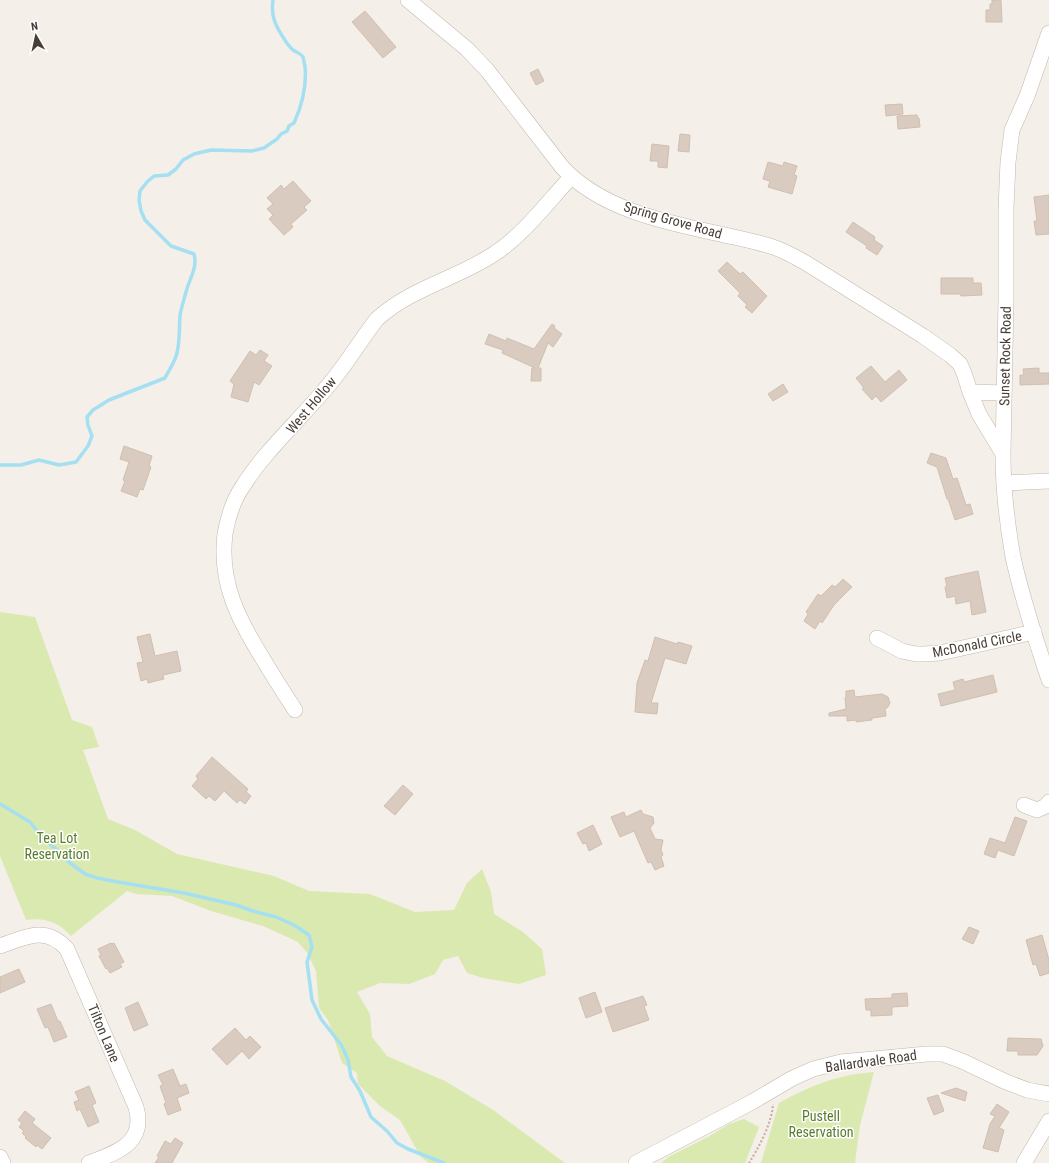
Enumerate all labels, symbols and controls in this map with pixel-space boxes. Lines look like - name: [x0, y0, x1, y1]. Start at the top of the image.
- north arrow: [16, 16, 56, 56]
- text: N: [30, 20, 39, 34]
- street label: Spring Grove Road: [622, 198, 724, 242]
- street label: Sunset Rock Road: [996, 306, 1014, 406]
- street label: West Hollow: [283, 373, 339, 437]
- street label: McDonald Circle: [931, 627, 1023, 660]
- park label: Tea Lot Reservation: [24, 830, 90, 862]
- street label: Tilton Lane: [85, 1002, 124, 1065]
- street label: Ballardvale Road: [824, 1047, 918, 1075]
- park label: Pustell Reservation: [788, 1108, 854, 1140]

